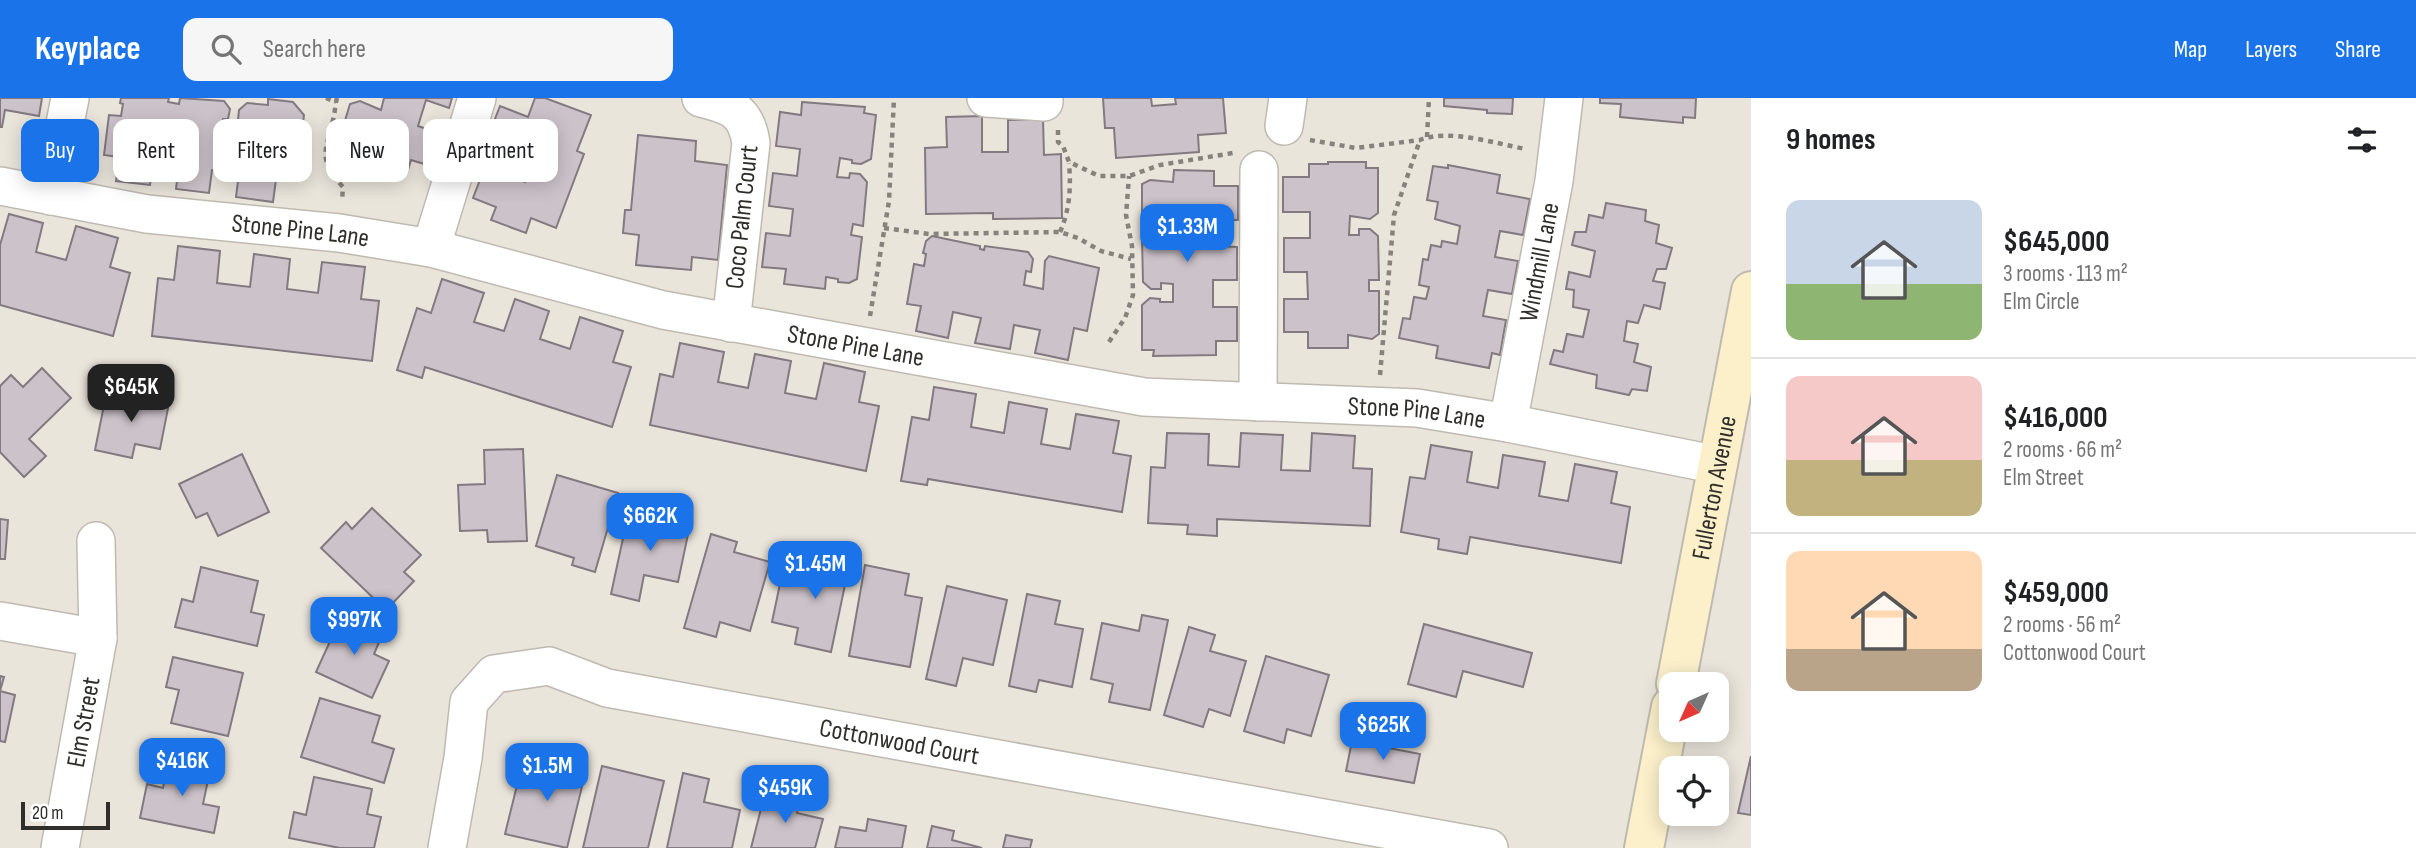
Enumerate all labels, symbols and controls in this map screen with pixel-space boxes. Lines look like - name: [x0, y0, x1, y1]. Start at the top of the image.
- search box: [183, 18, 673, 81]
- text: Keyplace: [35, 29, 141, 69]
- icon: search: [207, 30, 245, 68]
- text: Search here: [263, 34, 366, 65]
- text: Map: [2174, 35, 2207, 64]
- text: Layers: [2245, 35, 2297, 64]
- text: Share: [2335, 35, 2381, 64]
- chip: Buy: [21, 119, 99, 182]
- chip: Rent: [113, 119, 199, 182]
- chip: Filters: [213, 119, 312, 182]
- chip: New: [326, 119, 409, 182]
- chip: Apartment: [423, 119, 558, 182]
- icon: filters: [2343, 121, 2381, 159]
- text: 9 homes: [1786, 122, 1876, 158]
- street label: Coco Palm Court: [720, 144, 765, 291]
- street label: Windmill Lane: [1514, 200, 1567, 324]
- pin: $1.33M: [1130, 204, 1244, 264]
- street label: Stone Pine Lane: [230, 208, 371, 255]
- text: $1.33M: [1156, 213, 1218, 241]
- text: $645,000: [2003, 224, 2109, 260]
- icon: home: [1842, 228, 1926, 312]
- text: 3 rooms · 113 m²: [2003, 260, 2128, 288]
- text: Elm Circle: [2003, 288, 2080, 316]
- street label: Stone Pine Lane: [785, 319, 926, 374]
- pin: $645K: [82, 364, 180, 424]
- text: $645K: [104, 373, 159, 401]
- street label: Stone Pine Lane: [1347, 391, 1487, 436]
- text: $416,000: [2003, 400, 2108, 436]
- icon: home: [1842, 404, 1926, 488]
- street label: Fullerton Avenue: [1686, 413, 1744, 562]
- text: 2 rooms · 66 m²: [2003, 436, 2122, 464]
- text: Elm Street: [2003, 464, 2084, 492]
- pin: $662K: [601, 494, 699, 553]
- text: $662K: [623, 502, 677, 530]
- pin: $1.45M: [758, 542, 872, 601]
- text: $1.45M: [784, 550, 846, 578]
- text: $459,000: [2003, 575, 2109, 611]
- icon: home: [1842, 579, 1926, 663]
- pin: $997K: [305, 598, 403, 657]
- text: $997K: [326, 606, 382, 634]
- text: 2 rooms · 56 m²: [2003, 611, 2121, 639]
- text: Cottonwood Court: [2003, 639, 2146, 667]
- north arrow: [1659, 672, 1729, 742]
- map controls: [1659, 672, 1729, 826]
- street label: Elm Street: [61, 675, 108, 770]
- pin: $625K: [1334, 702, 1432, 762]
- text: $625K: [1356, 711, 1410, 739]
- street label: Cottonwood Court: [817, 713, 981, 772]
- pin: $416K: [133, 738, 231, 798]
- pin: $1.5M: [498, 744, 596, 803]
- text: $416K: [155, 747, 209, 775]
- text: $1.5M: [521, 752, 573, 780]
- button: locate: [1659, 756, 1729, 826]
- pin: $459K: [736, 766, 834, 825]
- text: $459K: [758, 774, 812, 802]
- scale bar: [21, 799, 110, 831]
- text: 20 m: [32, 802, 64, 825]

